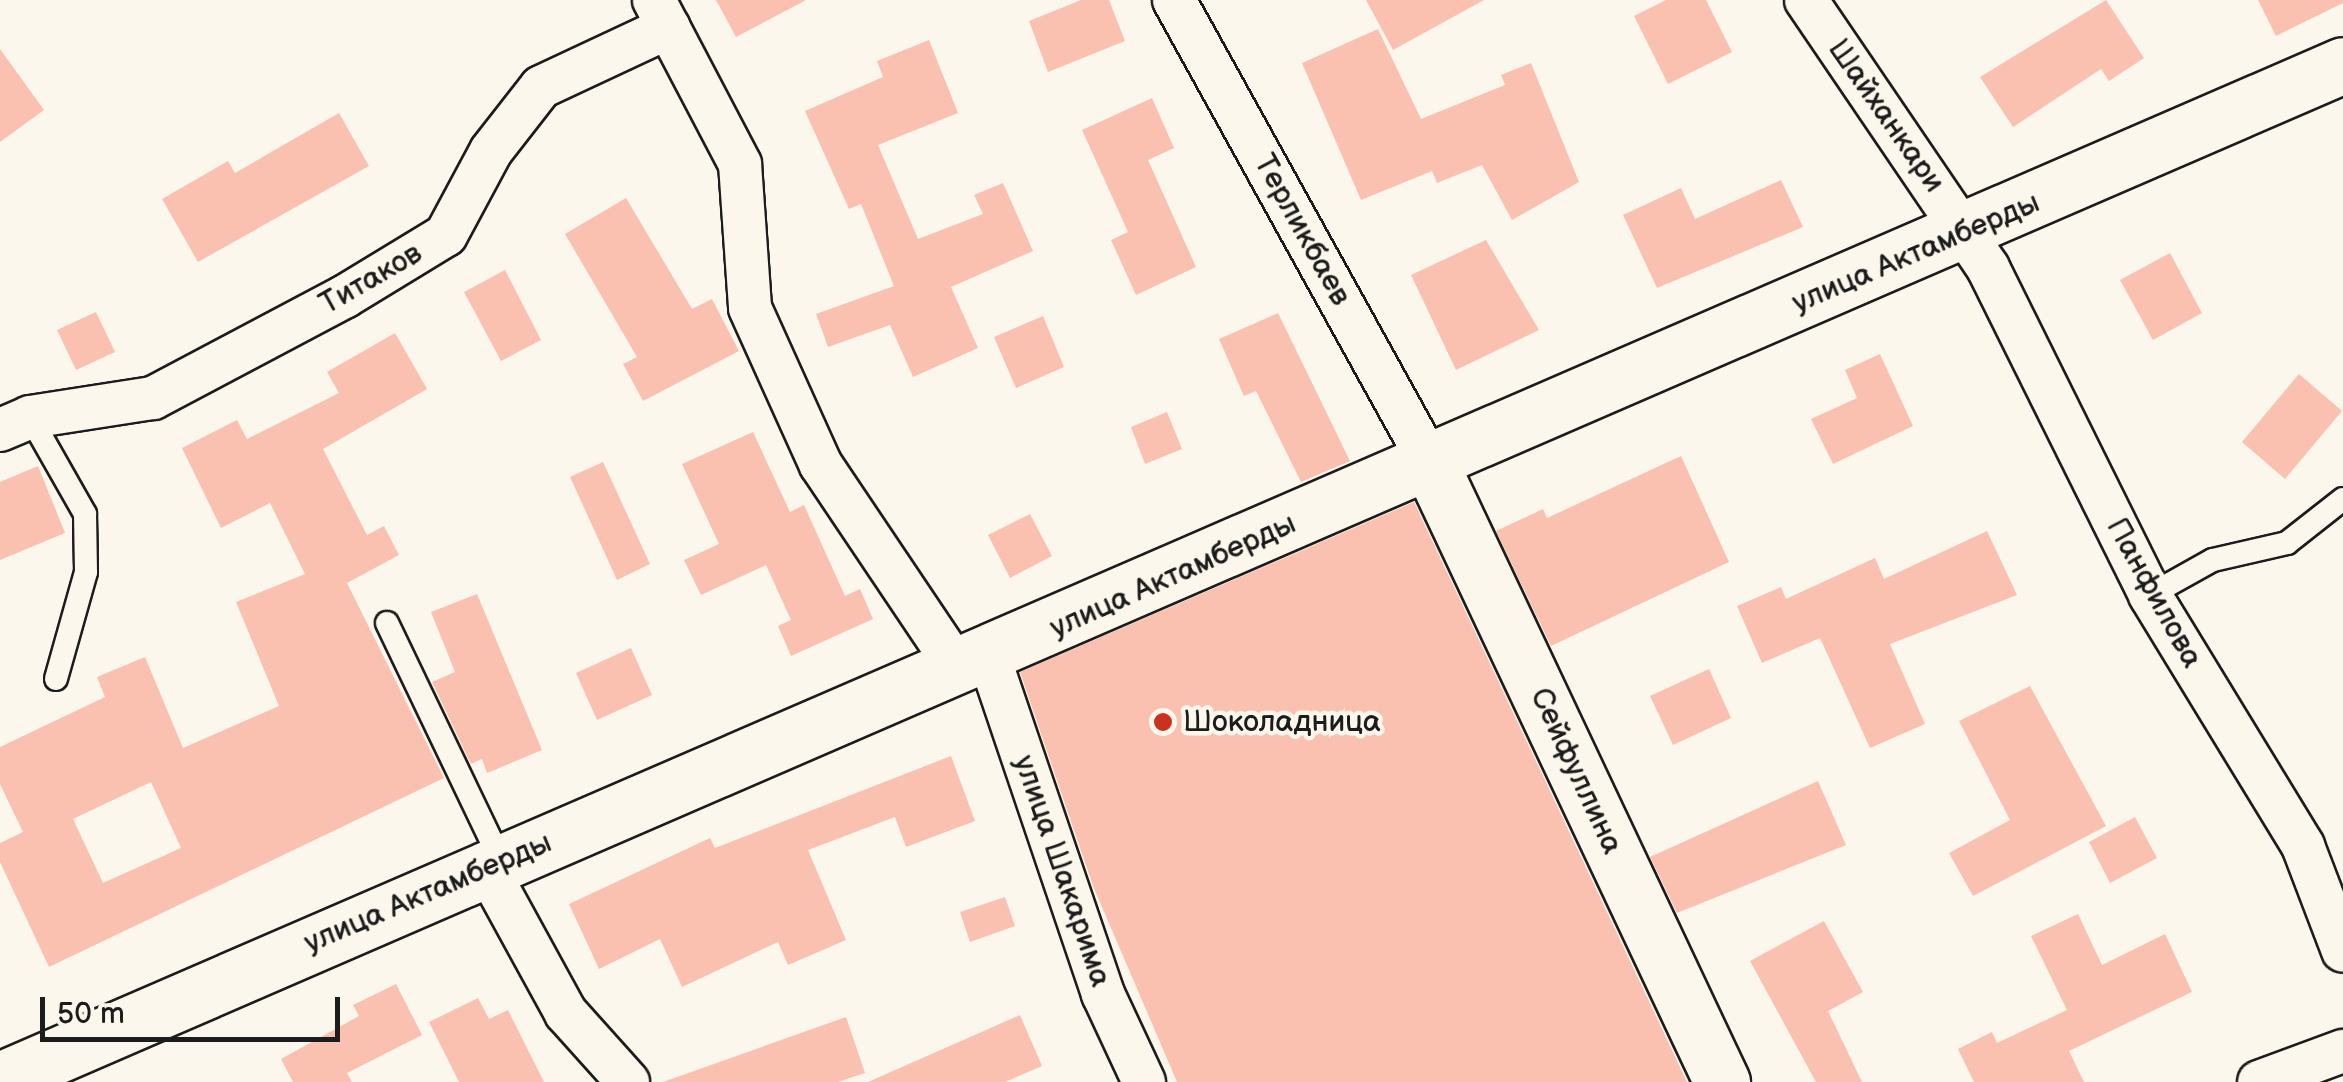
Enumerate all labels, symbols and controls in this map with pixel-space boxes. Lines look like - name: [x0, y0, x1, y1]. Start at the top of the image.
- street label: Шайханкари: [1820, 32, 1952, 200]
- street label: Терликбаев: [1246, 148, 1358, 312]
- street label: улица Актамберды: [1787, 185, 2045, 321]
- street label: Титаков: [313, 235, 429, 323]
- street label: улица Актамберды: [1045, 506, 1301, 646]
- street label: Панфилова: [2098, 512, 2210, 674]
- street label: Сейфуллина: [1522, 682, 1630, 860]
- place label: Шоколадница: [1183, 704, 1381, 740]
- marker: Шоколадница: [1152, 711, 1174, 733]
- street label: улица Шакарима: [1006, 751, 1118, 991]
- street label: улица Актамберды: [299, 825, 557, 961]
- scale bar: [45, 977, 345, 1039]
- text: 50 m: [57, 996, 125, 1032]

